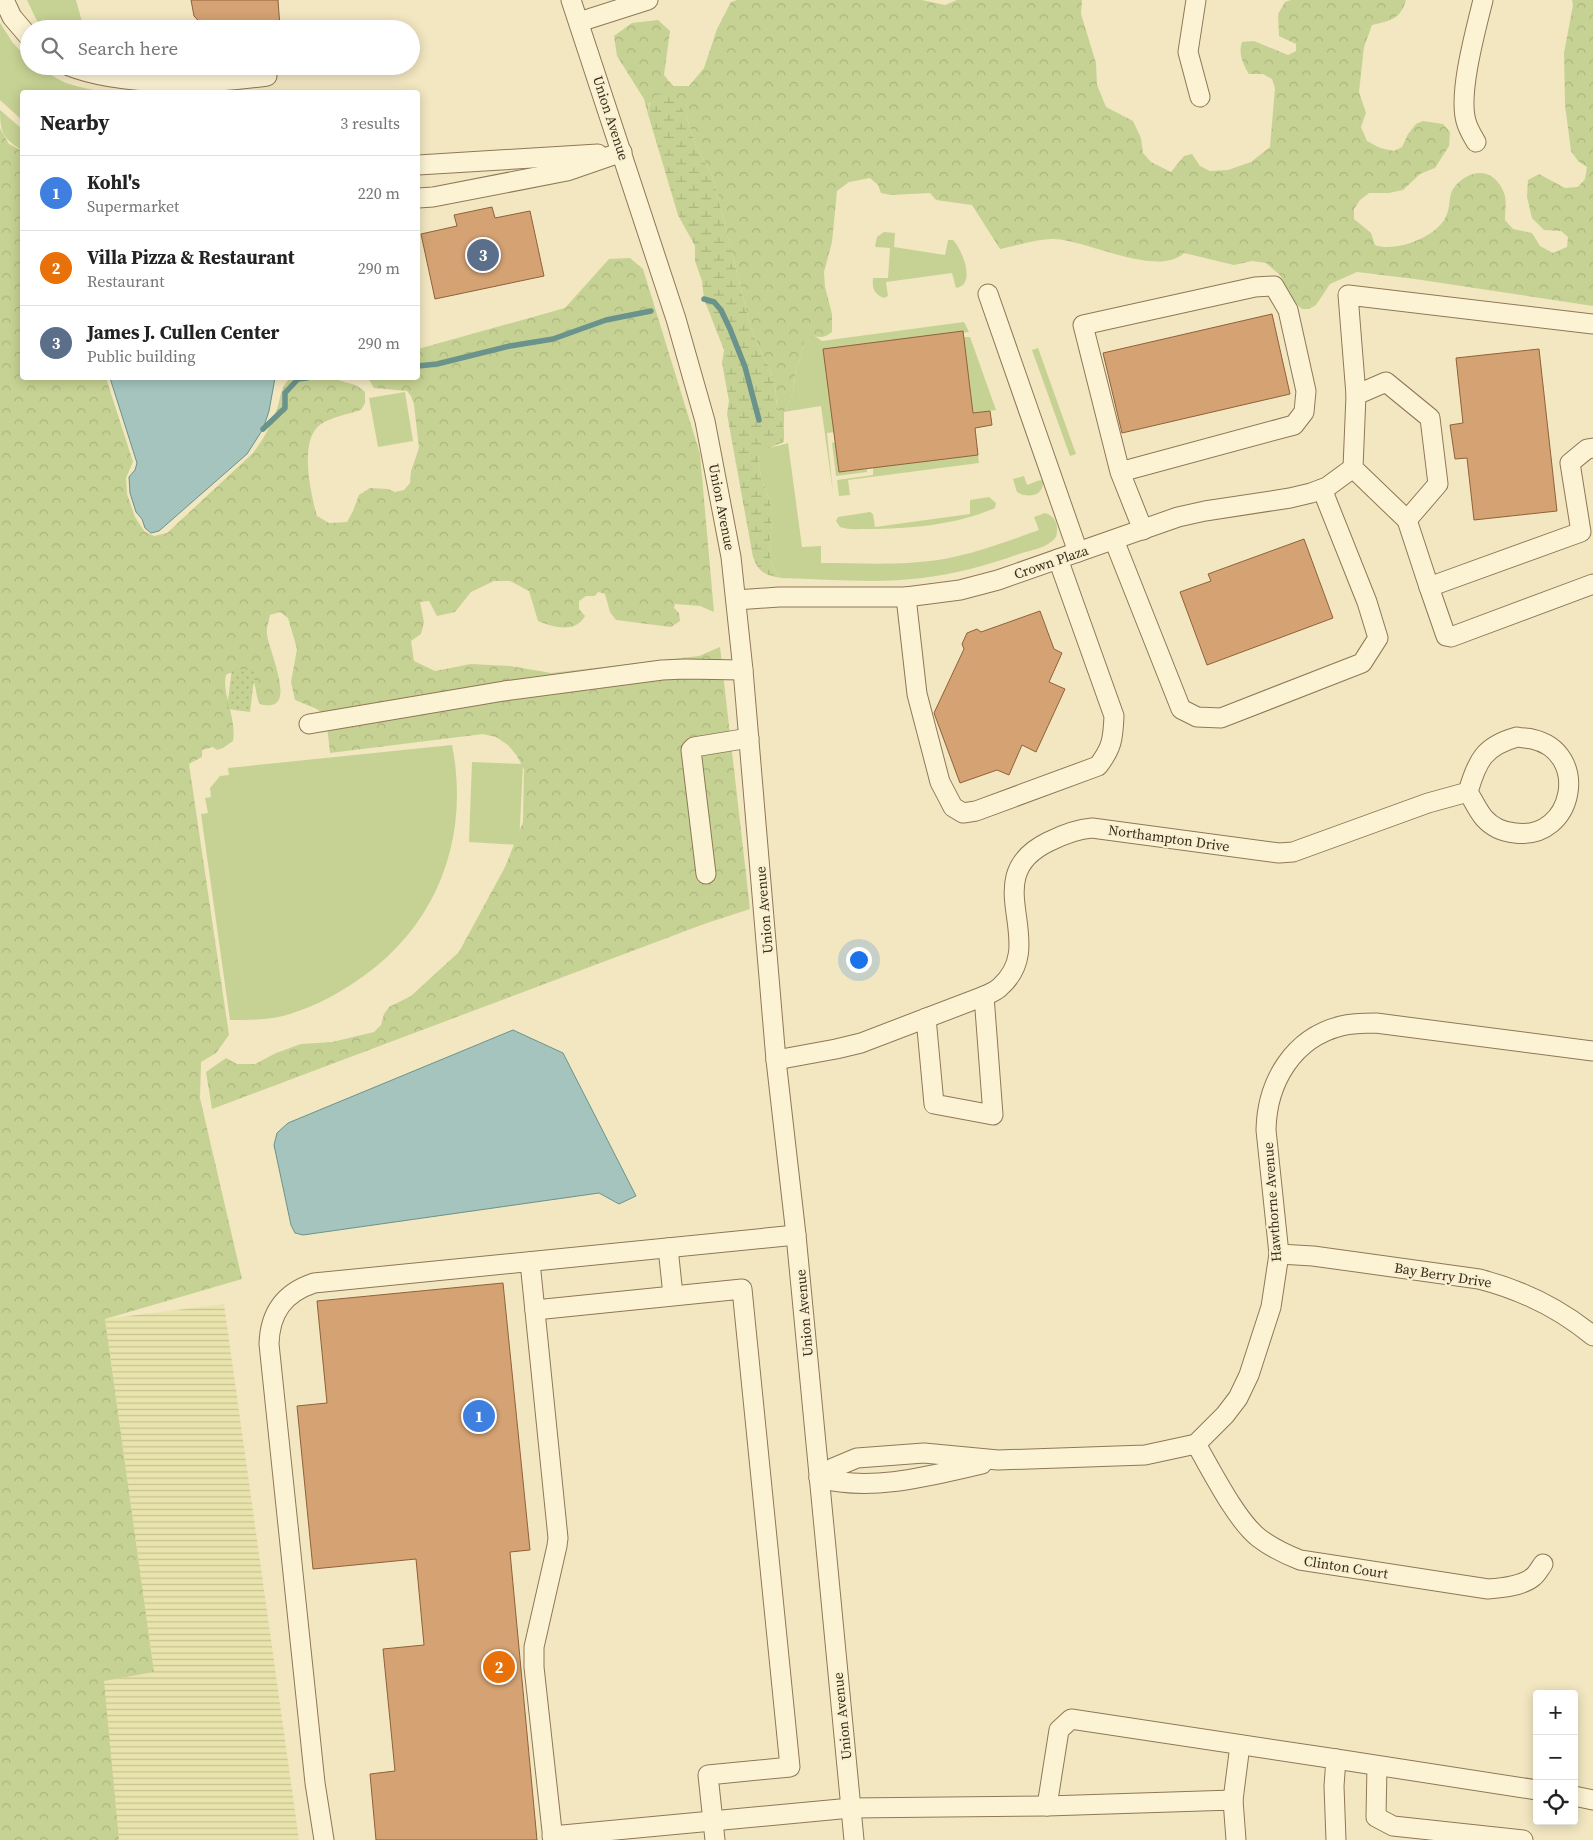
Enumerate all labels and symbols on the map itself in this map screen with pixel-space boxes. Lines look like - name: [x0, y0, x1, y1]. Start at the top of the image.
- street label: Union Avenue: [588, 73, 634, 163]
- pin: 3: [467, 236, 499, 274]
- street label: Union Avenue: [704, 462, 740, 552]
- street label: Crown Plaza: [1011, 540, 1092, 584]
- street label: Northampton Drive: [1107, 820, 1231, 856]
- street label: Union Avenue: [750, 865, 778, 955]
- your location: [846, 947, 872, 973]
- street label: Hawthorne Avenue: [1258, 1142, 1286, 1262]
- street label: Bay Berry Drive: [1393, 1257, 1493, 1293]
- street label: Union Avenue: [790, 1268, 818, 1358]
- pin: 1: [463, 1397, 495, 1435]
- street label: Clinton Court: [1303, 1550, 1390, 1584]
- pin: 2: [483, 1648, 515, 1686]
- street label: Union Avenue: [827, 1671, 857, 1761]

